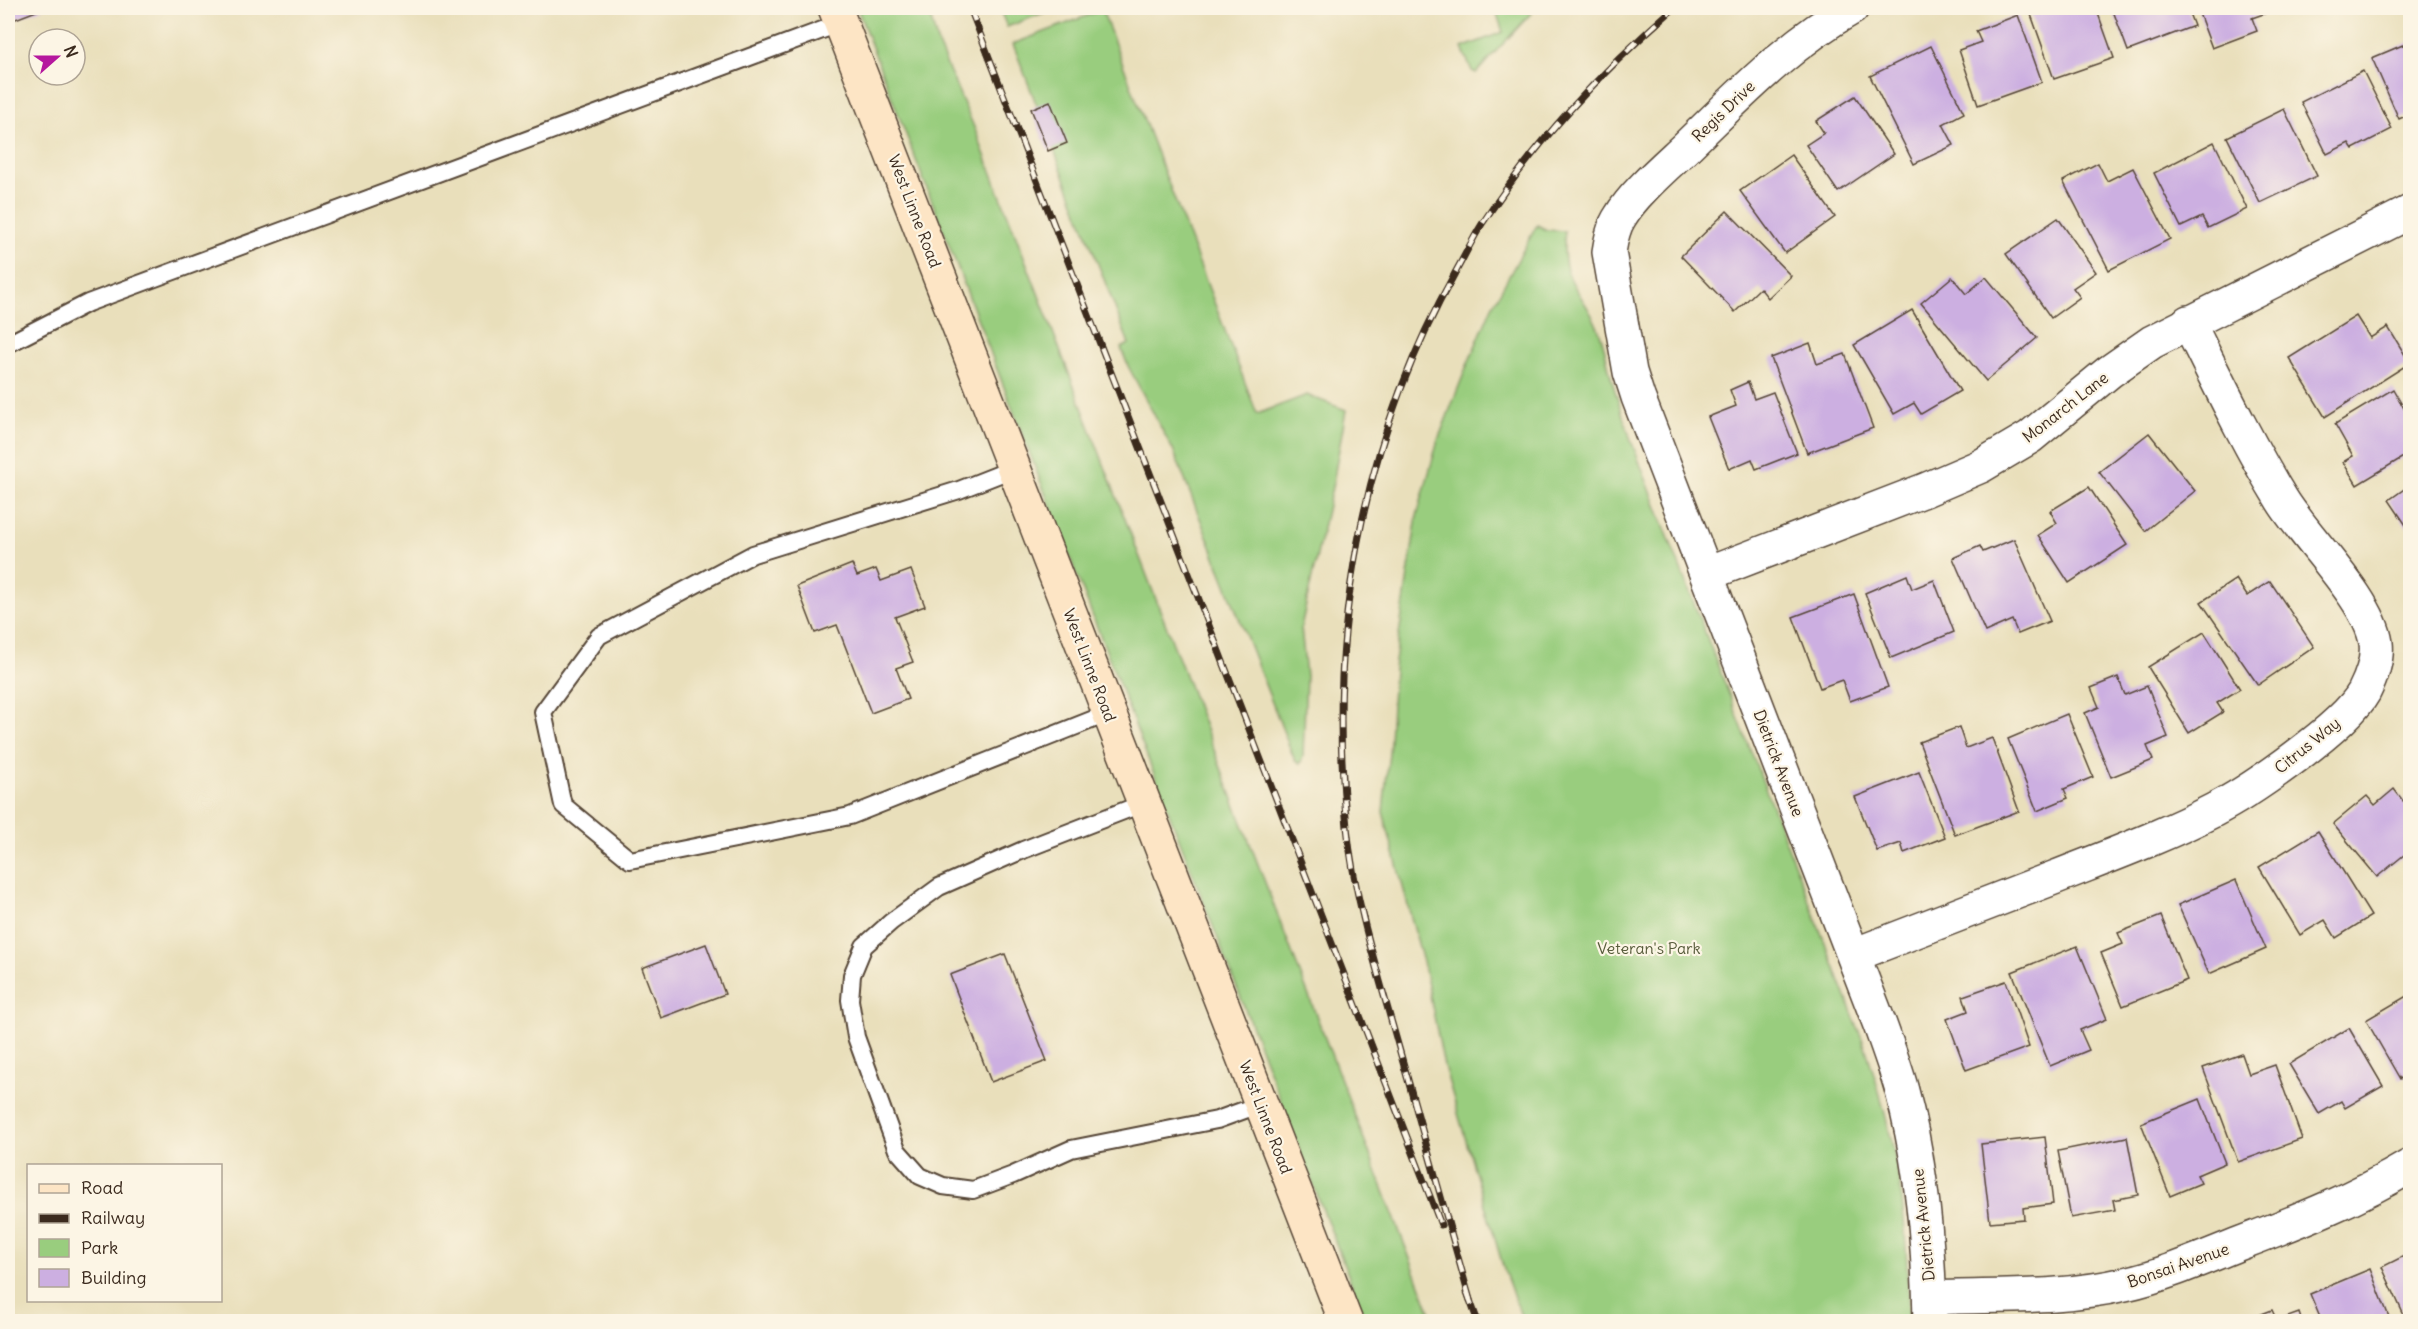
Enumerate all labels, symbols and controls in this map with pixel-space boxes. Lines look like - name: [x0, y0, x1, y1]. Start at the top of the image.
- north arrow: [27, 27, 87, 87]
- text: N: [60, 43, 82, 60]
- street label: Regis Drive: [1687, 76, 1759, 146]
- street label: West Linne Road: [884, 151, 946, 271]
- street label: Monarch Lane: [2018, 367, 2112, 447]
- street label: West Linne Road: [1059, 605, 1121, 725]
- street label: Dietrick Avenue: [1749, 707, 1809, 819]
- street label: Citrus Way: [2270, 712, 2344, 778]
- park label: Veteran's Park: [1597, 938, 1701, 958]
- street label: West Linne Road: [1235, 1057, 1297, 1177]
- legend: [27, 1164, 222, 1302]
- street label: Dietrick Avenue: [1907, 1168, 1939, 1282]
- text: Road: [81, 1176, 124, 1199]
- text: Railway: [81, 1206, 145, 1229]
- text: Park: [81, 1236, 118, 1259]
- street label: Bonsai Avenue: [2125, 1238, 2231, 1292]
- text: Building: [81, 1266, 146, 1289]

